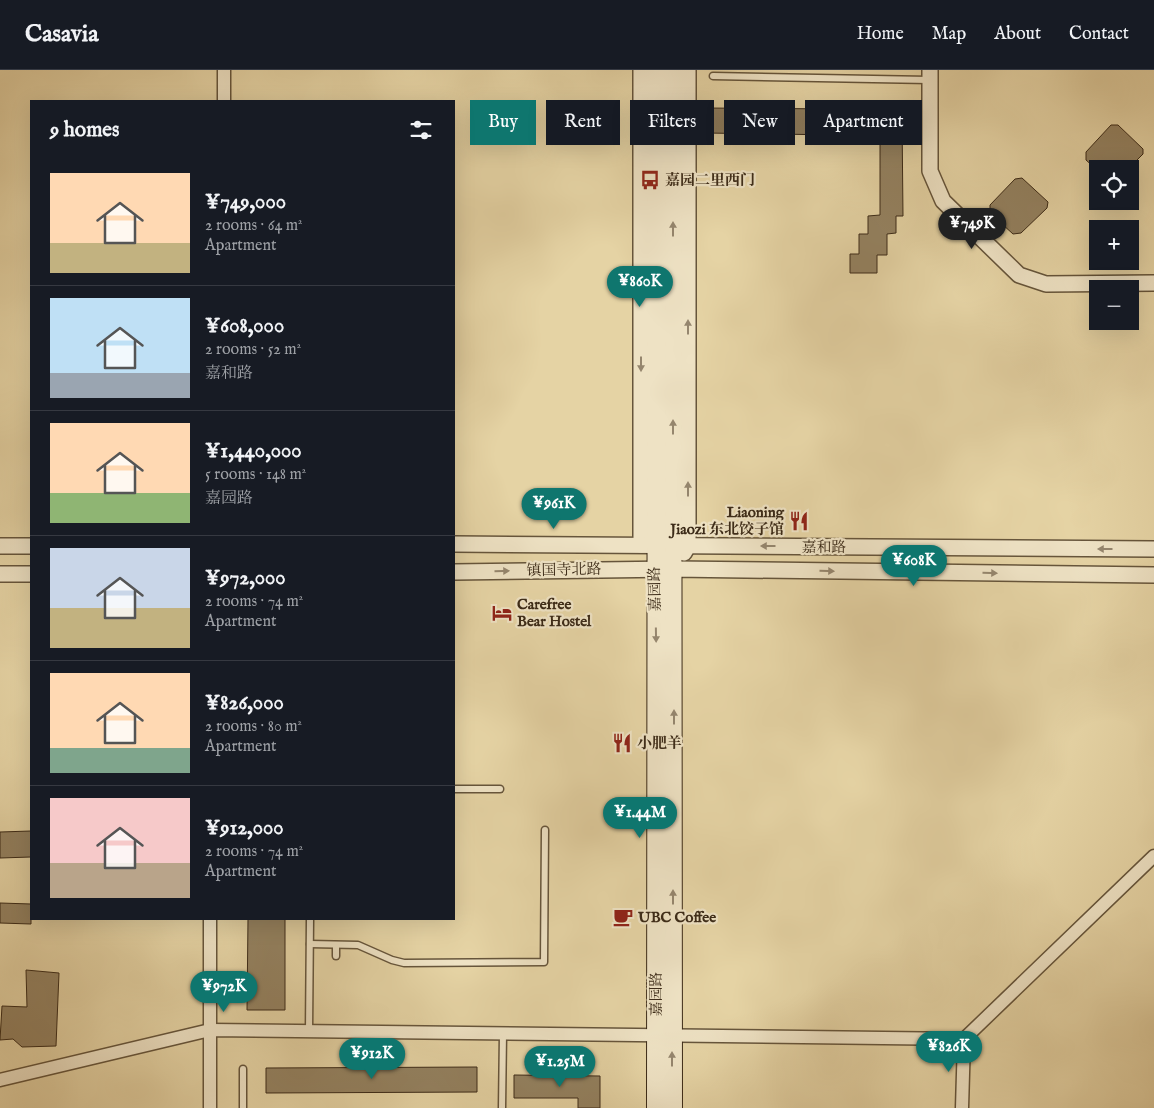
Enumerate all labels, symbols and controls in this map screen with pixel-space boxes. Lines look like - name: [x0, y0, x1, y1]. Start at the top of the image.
- text: Casavia: [25, 19, 99, 50]
- text: Home: [857, 23, 904, 46]
- text: Map: [932, 23, 966, 46]
- text: About: [994, 23, 1041, 46]
- text: Contact: [1069, 23, 1129, 46]
- chip: Buy: [470, 100, 536, 145]
- chip: Rent: [546, 100, 620, 145]
- chip: Filters: [630, 100, 714, 145]
- chip: New: [724, 100, 795, 145]
- chip: Apartment: [805, 100, 922, 145]
- icon: filters: [407, 116, 435, 144]
- text: 9 homes: [50, 117, 119, 144]
- map controls: [1089, 160, 1139, 330]
- button: locate: [1089, 160, 1139, 210]
- bus stop icon: 嘉园二里西门: [639, 169, 661, 191]
- place label: 嘉园二里西门: [665, 171, 755, 190]
- text: ¥749,000: [205, 189, 286, 216]
- icon: home: [90, 193, 150, 253]
- pin: ¥749K: [937, 208, 1007, 250]
- text: ¥749K: [949, 214, 995, 234]
- text: 2 rooms · 64 m²: [205, 216, 303, 236]
- button: +: [1089, 220, 1139, 270]
- one-way arrow: [669, 221, 677, 237]
- text: Apartment: [205, 236, 276, 256]
- pin: ¥860K: [605, 266, 675, 308]
- text: ¥860K: [618, 272, 662, 292]
- button: −: [1089, 280, 1139, 330]
- text: ¥608,000: [205, 313, 284, 340]
- icon: home: [90, 318, 150, 378]
- one-way arrow: [684, 319, 692, 335]
- text: 2 rooms · 52 m²: [205, 340, 301, 360]
- one-way arrow: [637, 356, 645, 372]
- text: 嘉和路: [205, 364, 253, 384]
- one-way arrow: [669, 419, 677, 435]
- text: ¥1,440,000: [205, 438, 302, 465]
- icon: home: [90, 443, 150, 503]
- text: 5 rooms · 148 m²: [205, 465, 306, 485]
- one-way arrow: [684, 481, 692, 497]
- pin: ¥961K: [519, 488, 589, 530]
- text: 嘉园路: [205, 489, 253, 509]
- text: ¥961K: [533, 494, 575, 514]
- place label: Liaoning Jiaozi 东北饺子馆: [668, 503, 785, 539]
- restaurant icon: Liaoning Jiaozi 东北饺子馆: [788, 510, 810, 532]
- street label: 嘉和路: [801, 538, 847, 557]
- one-way arrow: [760, 542, 776, 550]
- pin: ¥608K: [879, 544, 949, 587]
- one-way arrow: [1097, 545, 1113, 553]
- text: ¥608K: [892, 551, 936, 571]
- street label: 镇国寺北路: [526, 560, 602, 580]
- text: ¥972,000: [205, 565, 286, 592]
- street label: 嘉园路: [645, 566, 665, 612]
- one-way arrow: [495, 567, 511, 575]
- one-way arrow: [820, 567, 836, 575]
- icon: home: [90, 568, 150, 628]
- one-way arrow: [982, 569, 998, 577]
- text: 2 rooms · 74 m²: [205, 592, 303, 612]
- place label: Carefree Bear Hostel: [517, 595, 592, 631]
- hotel icon: Carefree Bear Hostel: [491, 602, 513, 624]
- text: Apartment: [205, 612, 276, 632]
- one-way arrow: [652, 628, 660, 644]
- text: ¥826,000: [205, 690, 284, 717]
- icon: home: [90, 693, 150, 753]
- one-way arrow: [670, 709, 678, 725]
- text: 2 rooms · 80 m²: [205, 717, 302, 737]
- restaurant icon: 小肥羊: [611, 732, 633, 754]
- place label: 小肥羊: [637, 734, 682, 753]
- text: Apartment: [205, 737, 276, 757]
- pin: ¥1.44M: [599, 796, 681, 839]
- text: ¥1.44M: [614, 803, 666, 823]
- text: ¥912,000: [205, 815, 284, 842]
- icon: home: [90, 818, 150, 878]
- text: 2 rooms · 74 m²: [205, 842, 303, 862]
- text: Apartment: [205, 862, 276, 882]
- one-way arrow: [669, 889, 677, 905]
- cafe icon: UBC Coffee: [612, 906, 634, 928]
- place label: UBC Coffee: [637, 908, 716, 927]
- pin: ¥972K: [189, 970, 259, 1013]
- street label: 嘉园路: [647, 971, 666, 1017]
- text: ¥972K: [201, 977, 247, 997]
- pin: ¥826K: [914, 1030, 984, 1073]
- text: ¥826K: [927, 1037, 971, 1057]
- pin: ¥912K: [337, 1038, 407, 1080]
- text: ¥912K: [350, 1044, 394, 1064]
- pin: ¥1.25M: [519, 1046, 601, 1088]
- one-way arrow: [668, 1051, 676, 1067]
- text: ¥1.25M: [535, 1052, 585, 1072]

